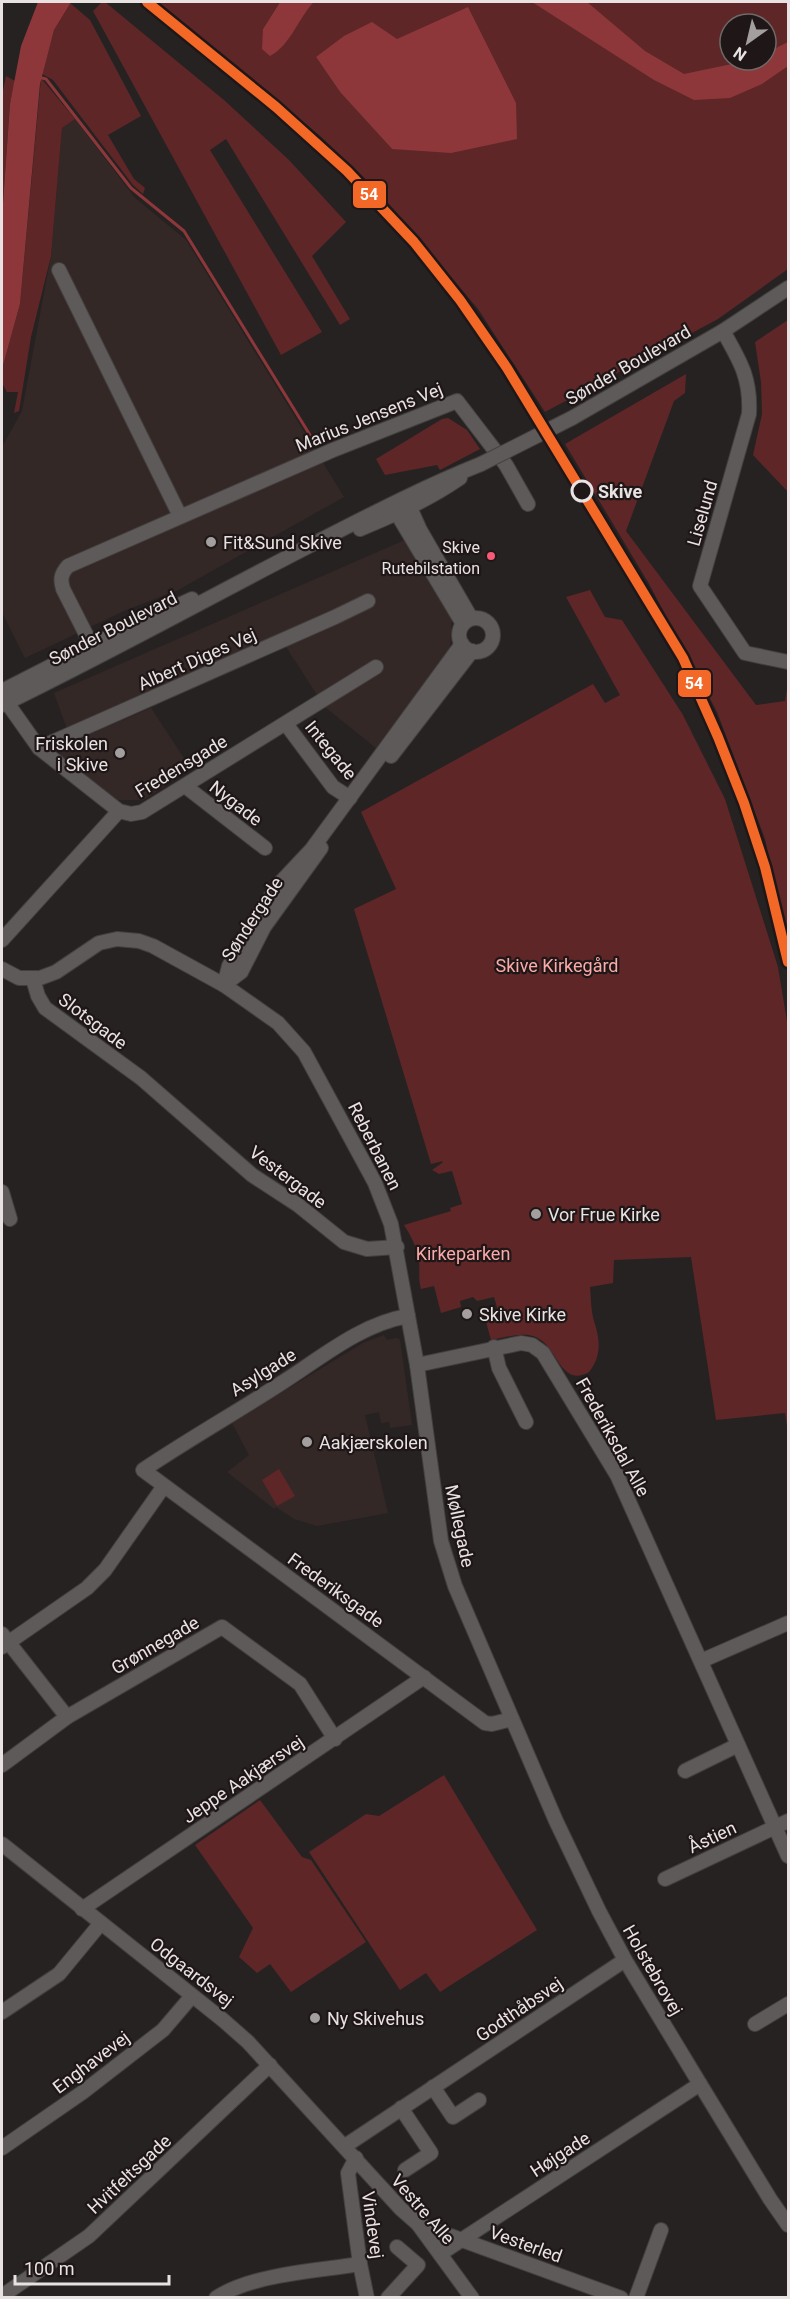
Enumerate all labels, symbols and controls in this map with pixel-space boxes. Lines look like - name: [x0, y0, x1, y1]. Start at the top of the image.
- north arrow: [718, 12, 778, 72]
- text: N: [730, 43, 750, 65]
- line badge: 54: [352, 180, 387, 209]
- text: 54: [360, 185, 378, 204]
- street label: Sønder Boulevard: [562, 321, 694, 409]
- street label: Marius Jensens Vej: [292, 378, 446, 456]
- street label: Liselund: [683, 478, 721, 548]
- marker: Skive: [571, 480, 593, 502]
- place label: Skive: [598, 481, 642, 502]
- place label: Fit&Sund Skive: [223, 532, 342, 553]
- marker: Fit&Sund Skive: [204, 535, 218, 549]
- place label: Skive Rutebilstation: [382, 538, 480, 578]
- marker: Skive Rutebilstation: [485, 550, 497, 562]
- street label: Sønder Boulevard: [46, 587, 180, 669]
- street label: Albert Diges Vej: [135, 624, 259, 694]
- line badge: 54: [677, 669, 712, 698]
- text: 54: [685, 674, 703, 693]
- street label: Integade: [301, 716, 361, 784]
- street label: Fredensgade: [131, 730, 231, 802]
- place label: Friskolen i Skive: [35, 733, 108, 775]
- marker: Friskolen i Skive: [113, 746, 127, 760]
- street label: Nygade: [206, 776, 266, 830]
- street label: Søndergade: [217, 873, 287, 965]
- park label: Skive Kirkegård: [495, 955, 619, 976]
- street label: Slotsgade: [55, 989, 131, 1053]
- street label: Reberbanen: [344, 1099, 406, 1193]
- street label: Vestergade: [245, 1141, 331, 1213]
- place label: Vor Frue Kirke: [548, 1204, 660, 1225]
- marker: Vor Frue Kirke: [529, 1207, 543, 1221]
- park label: Kirkeparken: [416, 1243, 510, 1264]
- place label: Skive Kirke: [479, 1304, 566, 1325]
- marker: Skive Kirke: [460, 1307, 474, 1321]
- street label: Asylgade: [226, 1344, 300, 1400]
- street label: Frederiksdal Alle: [572, 1374, 654, 1500]
- place label: Aakjærskolen: [319, 1432, 428, 1453]
- marker: Aakjærskolen: [300, 1435, 314, 1449]
- street label: Møllegade: [441, 1483, 479, 1569]
- street label: Frederiksgade: [284, 1548, 388, 1632]
- street label: Grønnegade: [107, 1612, 203, 1678]
- street label: Jeppe Aakjærsvej: [178, 1731, 308, 1827]
- street label: Åstien: [684, 1816, 739, 1857]
- street label: Holstebrovej: [619, 1921, 687, 2019]
- street label: Odgaardsvej: [146, 1933, 238, 2011]
- street label: Godthåbsvej: [472, 1972, 566, 2046]
- place label: Ny Skivehus: [327, 2008, 424, 2029]
- marker: Ny Skivehus: [308, 2011, 322, 2025]
- street label: Enghavevej: [49, 2026, 133, 2098]
- street label: Højgade: [526, 2127, 594, 2181]
- street label: Hvitfeltsgade: [83, 2130, 175, 2218]
- street label: Vestre Alle: [387, 2170, 459, 2248]
- street label: Vindevej: [358, 2190, 388, 2260]
- street label: Vesterled: [487, 2221, 565, 2267]
- scale bar: [15, 2248, 170, 2286]
- text: 100 m: [24, 2258, 75, 2279]

